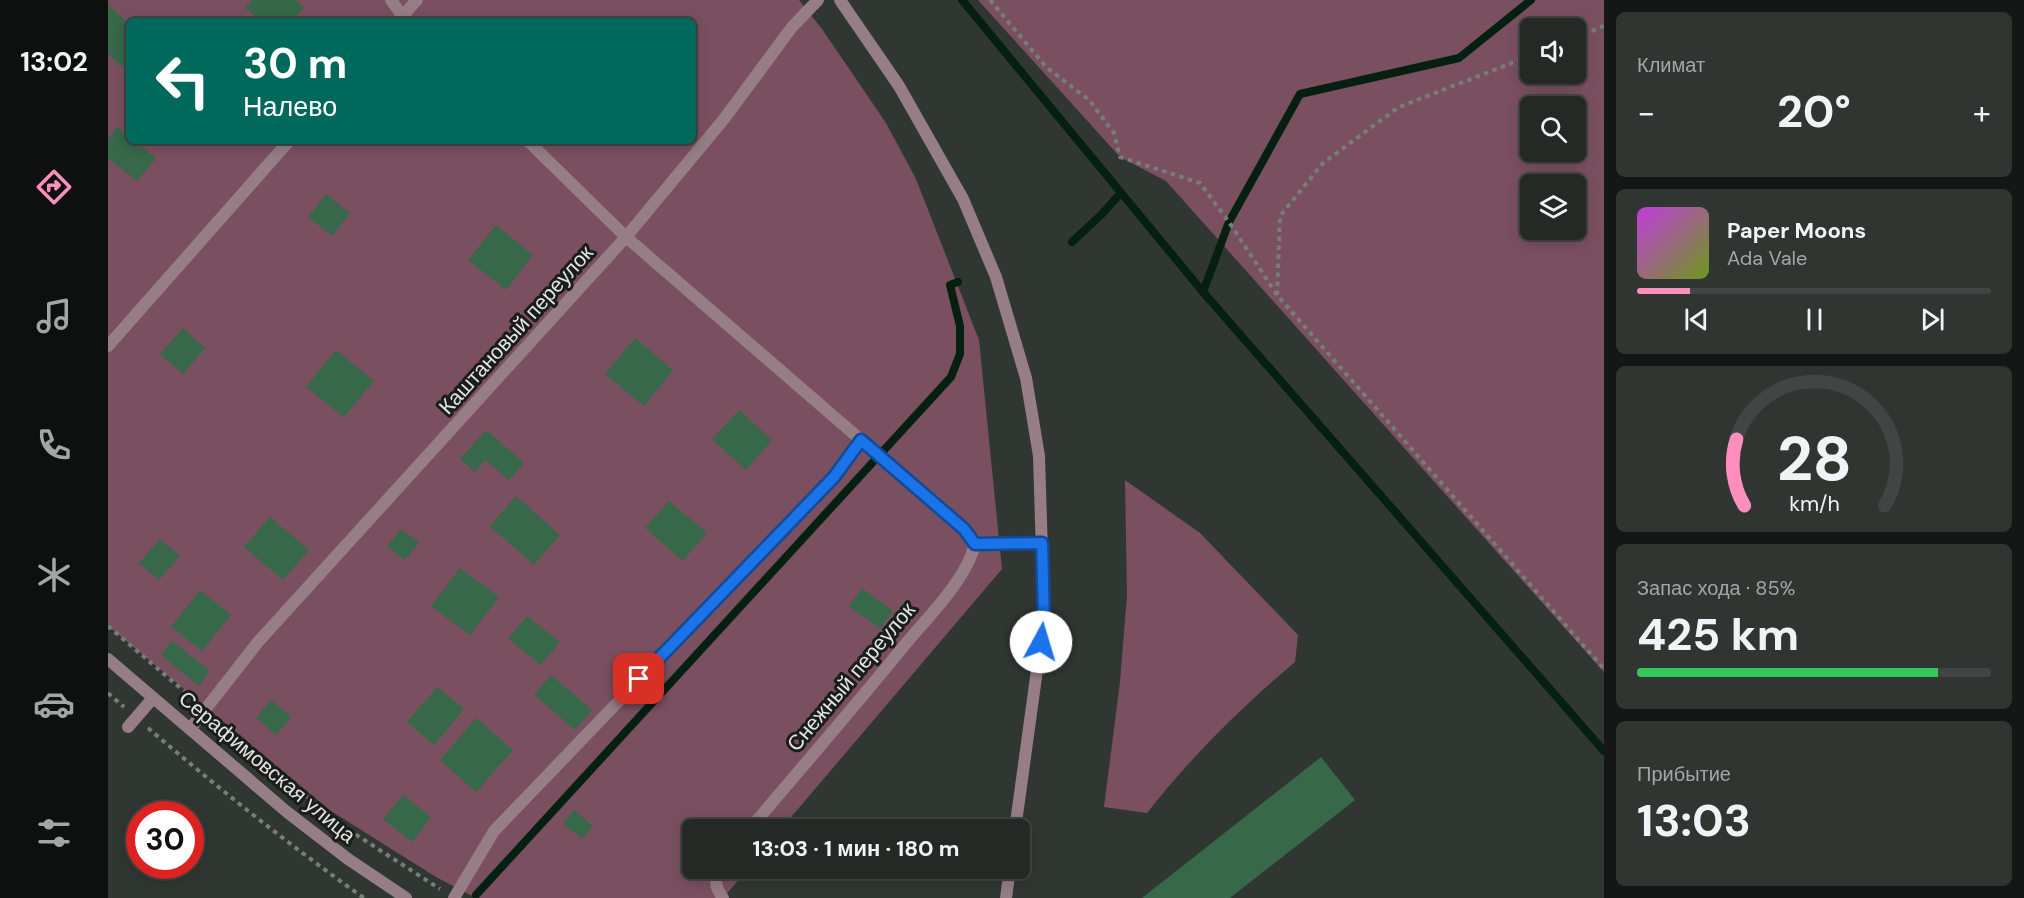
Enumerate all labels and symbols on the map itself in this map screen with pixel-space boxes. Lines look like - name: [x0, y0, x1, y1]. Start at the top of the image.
- street label: Каштановый переулок: [433, 239, 600, 420]
- street label: Снежный переулок: [781, 596, 922, 757]
- position arrow: [1009, 610, 1073, 674]
- pin: [613, 653, 664, 704]
- street label: Серафимовская улица: [173, 685, 362, 850]
- speed limit sign: 30: [126, 801, 204, 879]

